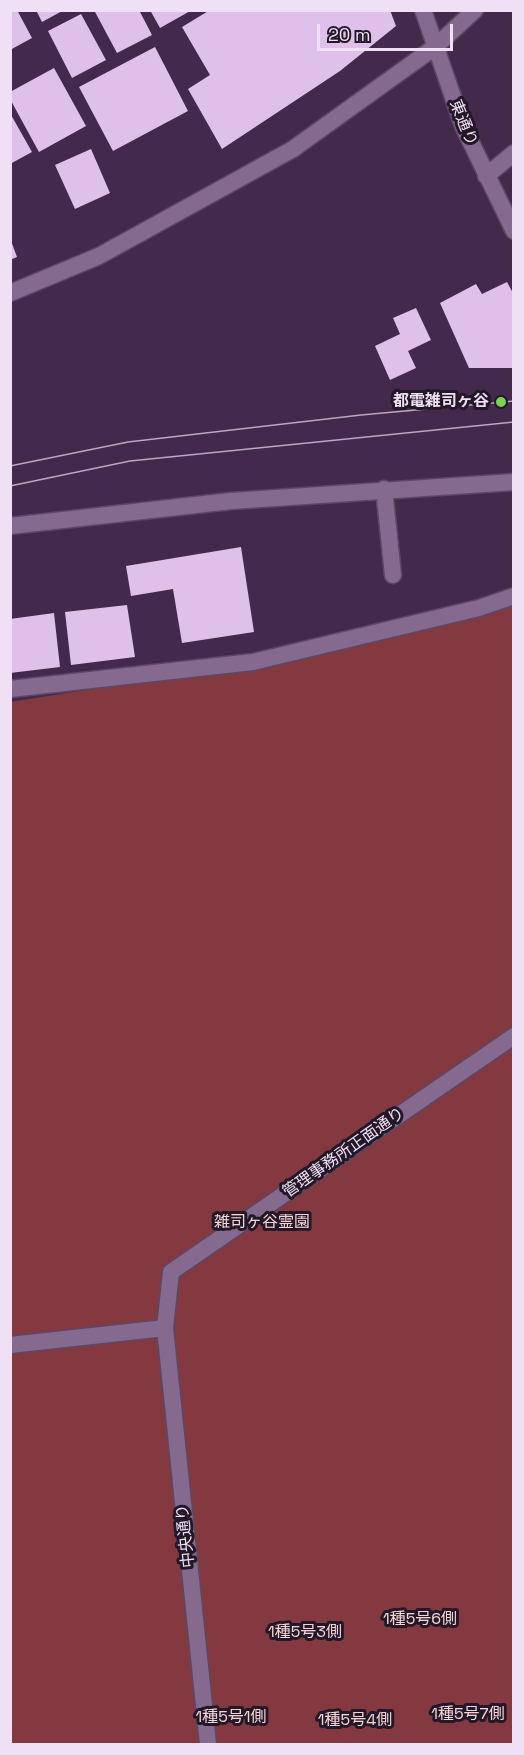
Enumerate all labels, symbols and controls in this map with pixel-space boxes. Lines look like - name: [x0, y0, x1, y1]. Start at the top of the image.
- scale bar: [320, 12, 456, 50]
- text: 20 m: [328, 23, 371, 46]
- street label: 東通り: [445, 97, 481, 149]
- place label: 都電雑司ヶ谷: [393, 392, 489, 412]
- marker: 都電雑司ヶ谷: [494, 395, 508, 409]
- street label: 管理事務所正面通り: [280, 1104, 408, 1202]
- park label: 雑司ヶ谷霊園: [214, 1213, 310, 1233]
- street label: 中央通り: [173, 1503, 199, 1569]
- park label: 1種5号6側: [383, 1610, 457, 1630]
- park label: 1種5号3側: [268, 1623, 342, 1643]
- park label: 1種5号7側: [431, 1705, 505, 1725]
- park label: 1種5号1側: [196, 1708, 266, 1728]
- park label: 1種5号4側: [318, 1711, 392, 1731]

